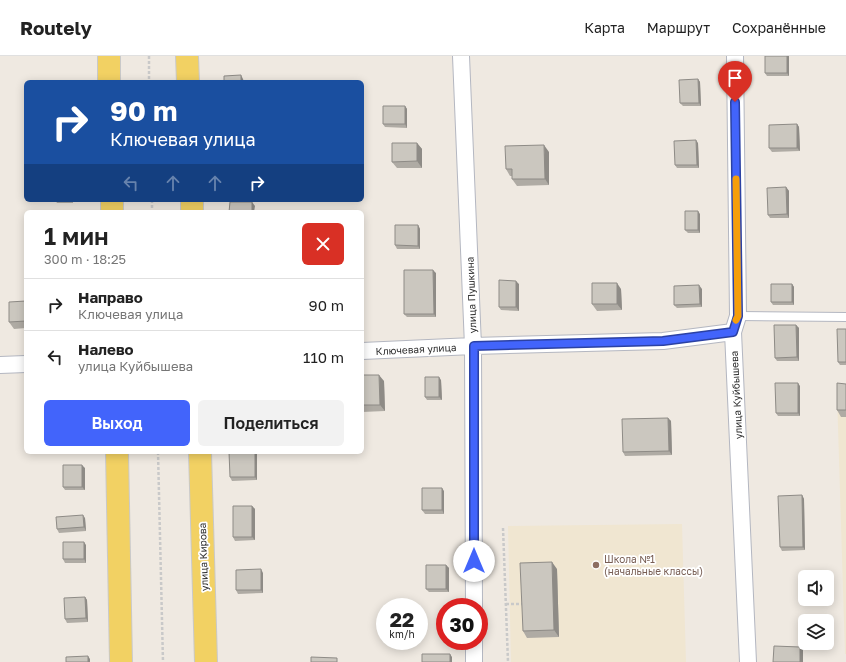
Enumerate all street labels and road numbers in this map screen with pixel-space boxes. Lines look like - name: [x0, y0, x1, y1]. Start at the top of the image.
- street label: улица Пушкина: [464, 257, 478, 333]
- street label: Ключевая улица: [375, 341, 457, 357]
- street label: улица Куйбышева: [728, 350, 744, 440]
- street label: улица Кирова: [196, 523, 210, 591]

